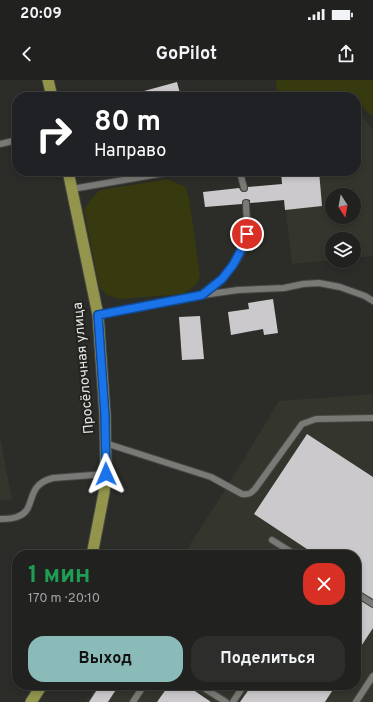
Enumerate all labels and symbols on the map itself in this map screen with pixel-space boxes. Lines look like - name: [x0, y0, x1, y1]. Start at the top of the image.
- north arrow: [325, 188, 361, 224]
- pin: [230, 217, 264, 251]
- street label: Просёлочная улица: [70, 301, 98, 435]
- position arrow: [85, 453, 127, 495]

